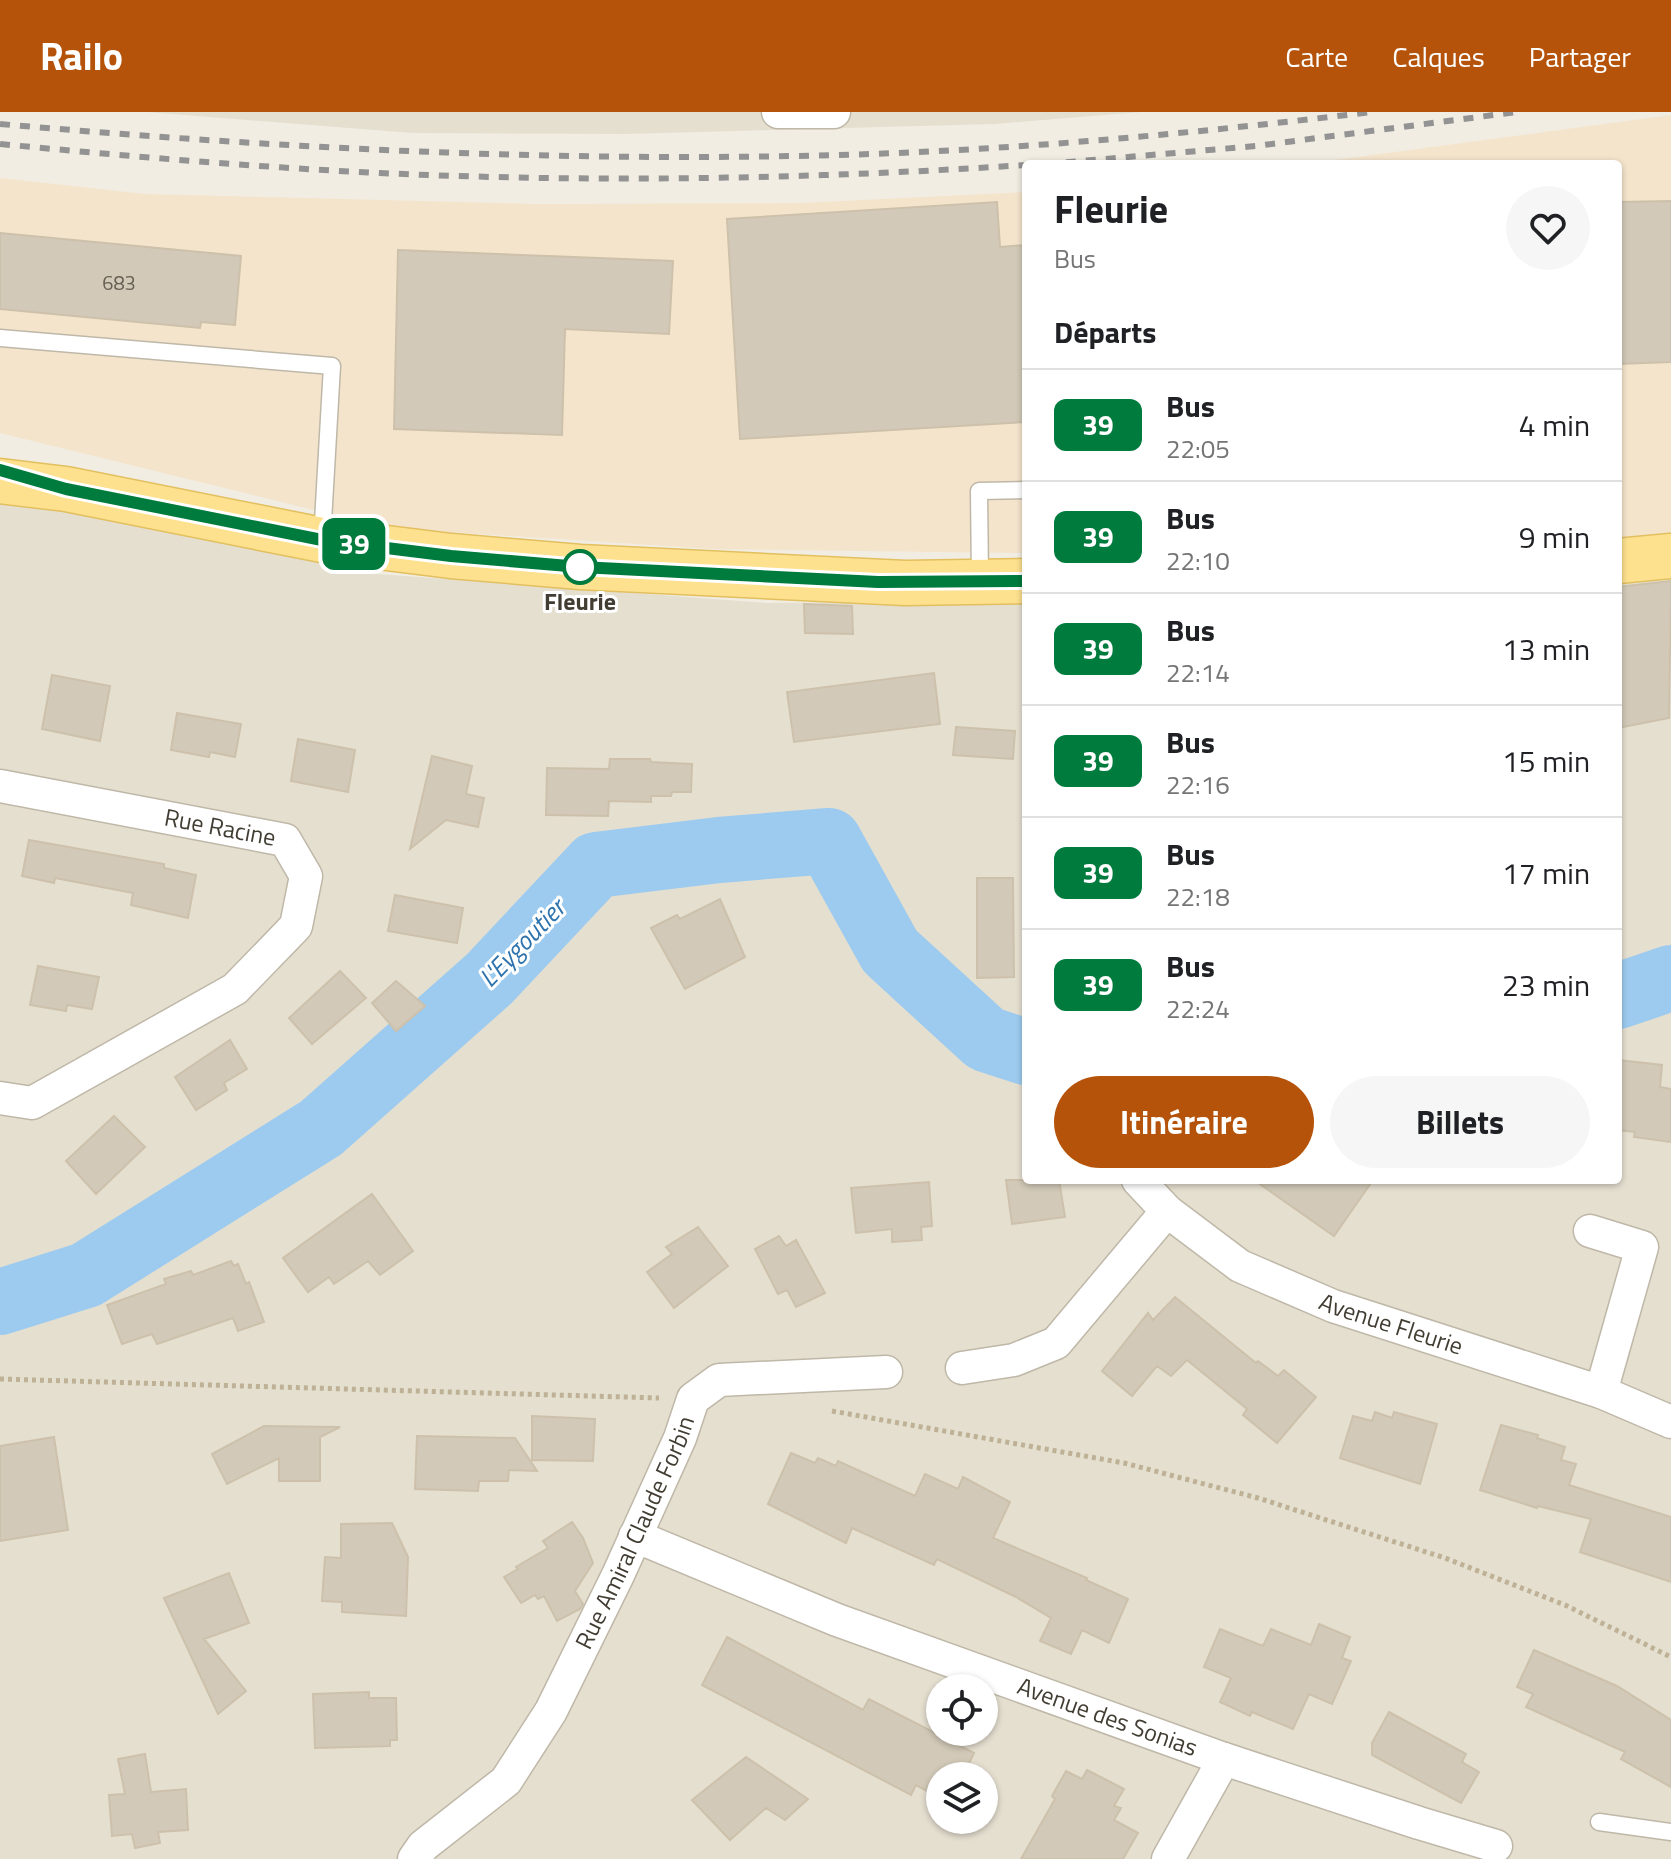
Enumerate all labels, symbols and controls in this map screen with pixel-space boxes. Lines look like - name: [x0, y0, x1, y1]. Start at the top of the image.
- text: Railo: [40, 27, 123, 85]
- text: Carte: [1285, 35, 1348, 78]
- text: Calques: [1392, 35, 1485, 78]
- text: Partager: [1529, 35, 1631, 78]
- text: Fleurie: [1054, 180, 1168, 238]
- button: heart: [1506, 186, 1590, 270]
- text: Bus: [1054, 239, 1096, 278]
- house number: 683: [102, 267, 136, 298]
- text: Départs: [1054, 309, 1156, 355]
- text: Bus: [1166, 383, 1215, 429]
- text: 4 min: [1519, 402, 1590, 448]
- text: 39: [1082, 403, 1114, 446]
- text: 22:05: [1166, 429, 1230, 468]
- text: Bus: [1166, 495, 1215, 541]
- text: 9 min: [1519, 514, 1590, 560]
- text: 39: [1082, 515, 1114, 558]
- line badge: 39: [318, 518, 390, 570]
- text: 39: [338, 522, 370, 565]
- text: 22:10: [1166, 541, 1230, 580]
- marker: Fleurie: [563, 550, 597, 584]
- place label: Fleurie: [544, 583, 616, 619]
- text: Bus: [1166, 607, 1215, 653]
- text: 13 min: [1502, 626, 1590, 672]
- text: 39: [1082, 627, 1114, 670]
- text: 22:14: [1166, 653, 1230, 692]
- text: Bus: [1166, 719, 1215, 765]
- text: 15 min: [1502, 738, 1590, 784]
- text: 39: [1082, 739, 1114, 782]
- text: 22:16: [1166, 765, 1230, 804]
- street label: Rue Racine: [162, 799, 279, 855]
- text: Bus: [1166, 831, 1215, 877]
- text: 17 min: [1502, 850, 1590, 896]
- text: 39: [1082, 851, 1114, 894]
- text: 22:18: [1166, 877, 1230, 916]
- water label: L'Eygoutier: [469, 888, 576, 996]
- text: Bus: [1166, 943, 1215, 989]
- text: 23 min: [1502, 962, 1590, 1008]
- text: 39: [1082, 963, 1114, 1006]
- text: 22:24: [1166, 989, 1230, 1028]
- button: Itinéraire: [1054, 1076, 1314, 1168]
- button: Billets: [1330, 1076, 1590, 1168]
- street label: Avenue Fleurie: [1314, 1283, 1468, 1364]
- street label: Rue Amiral Claude Forbin: [565, 1411, 703, 1655]
- street label: Avenue des Sonias: [1013, 1667, 1203, 1765]
- map controls: [926, 1674, 998, 1834]
- button: locate: [926, 1674, 998, 1746]
- button: layers: [926, 1762, 998, 1834]

